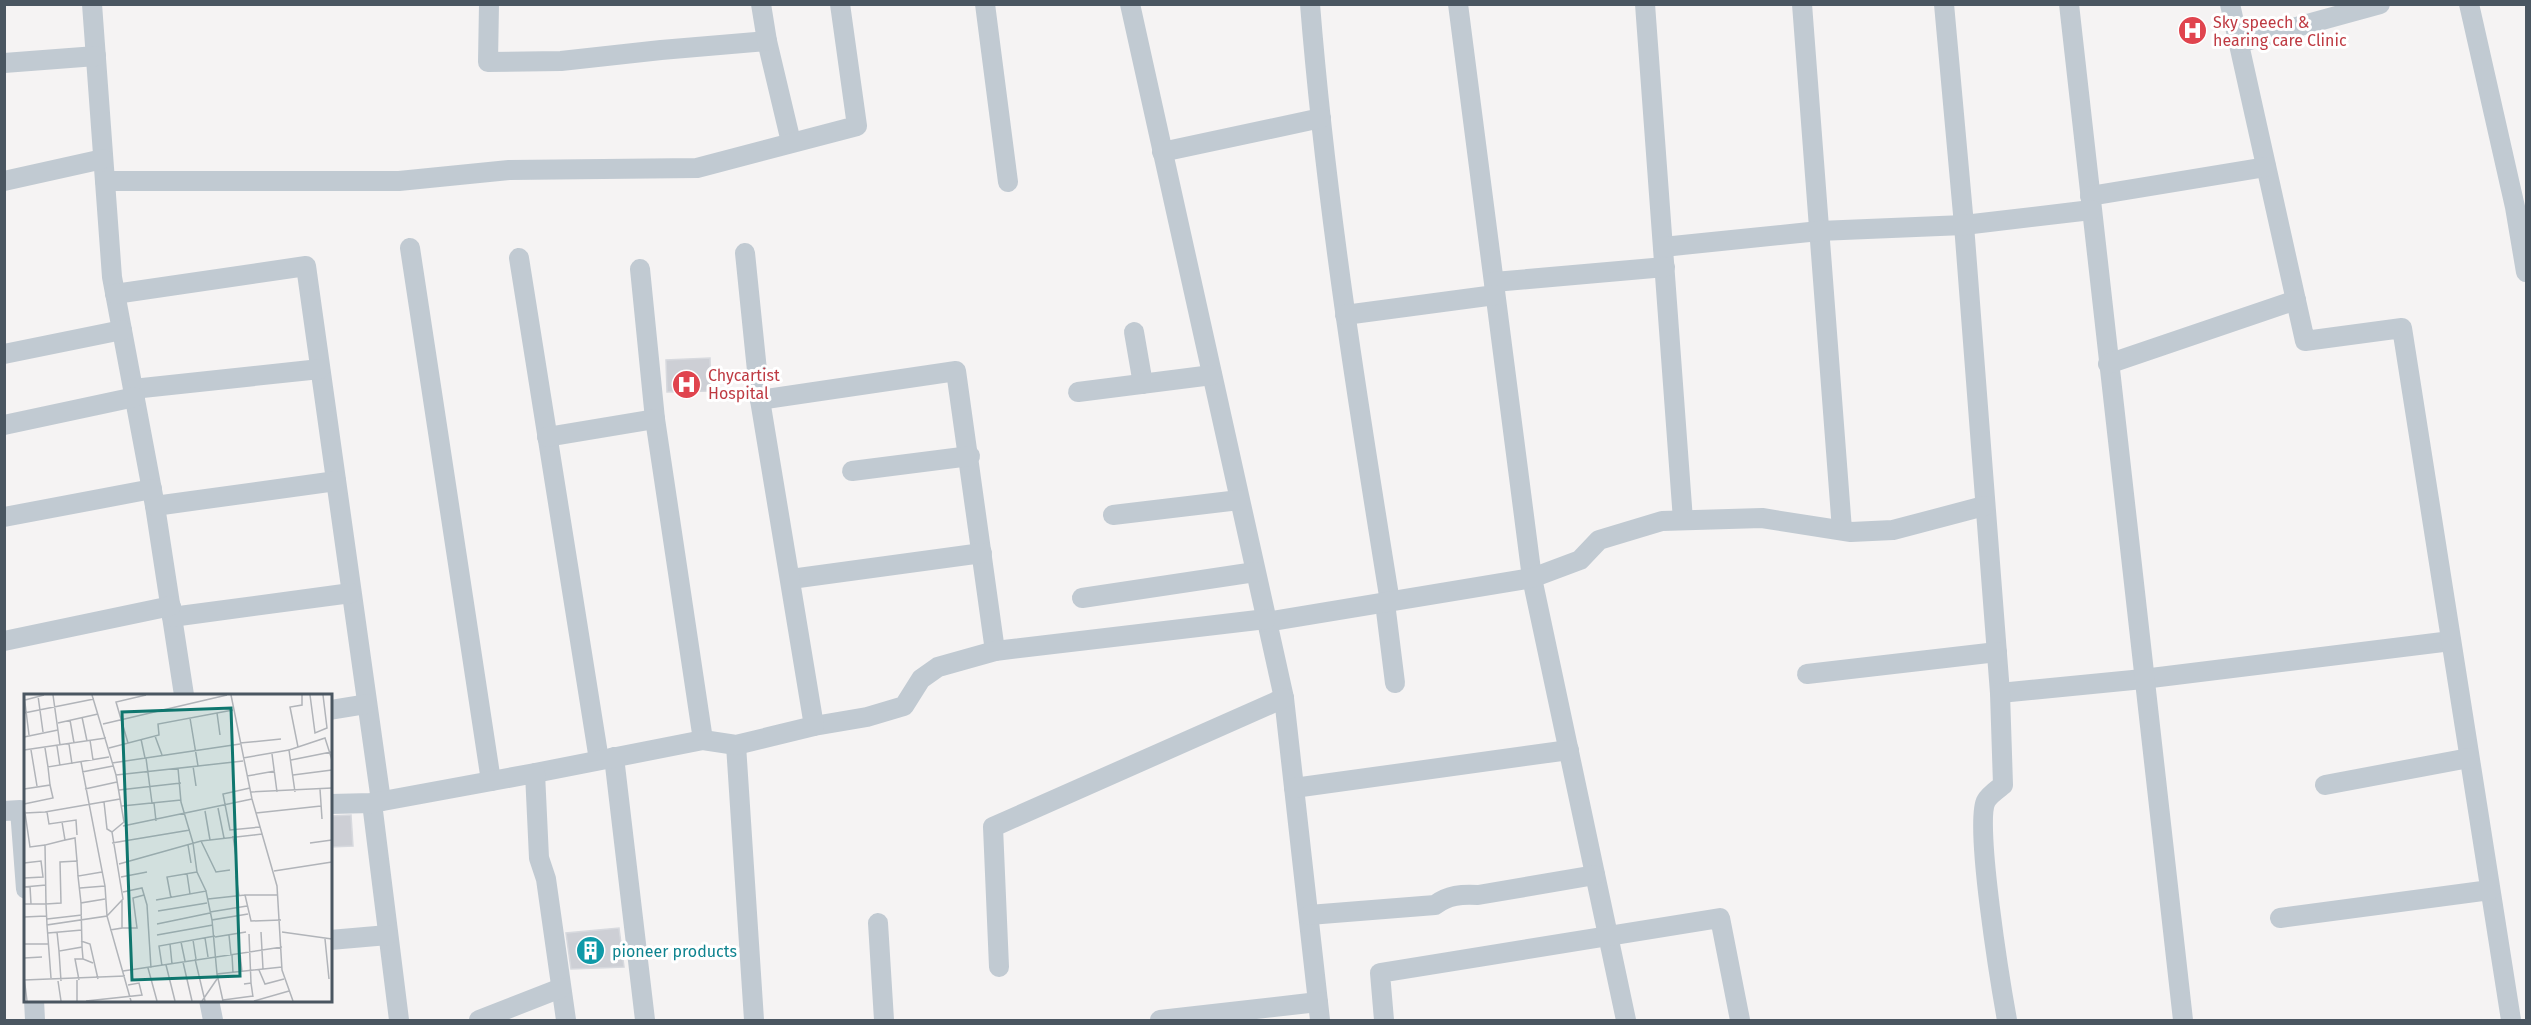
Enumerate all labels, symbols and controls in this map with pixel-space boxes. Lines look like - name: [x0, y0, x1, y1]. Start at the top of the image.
- place label: Sky speech & hearing care Clinic: [2213, 13, 2347, 50]
- hospital icon: Sky speech & hearing care Clinic: [2176, 15, 2208, 47]
- place label: Chycartist Hospital: [708, 366, 780, 403]
- hospital icon: Chycartist Hospital: [671, 368, 703, 400]
- inset map: [24, 694, 332, 1001]
- building icon: pioneer products: [575, 935, 607, 967]
- place label: pioneer products: [612, 942, 737, 961]

